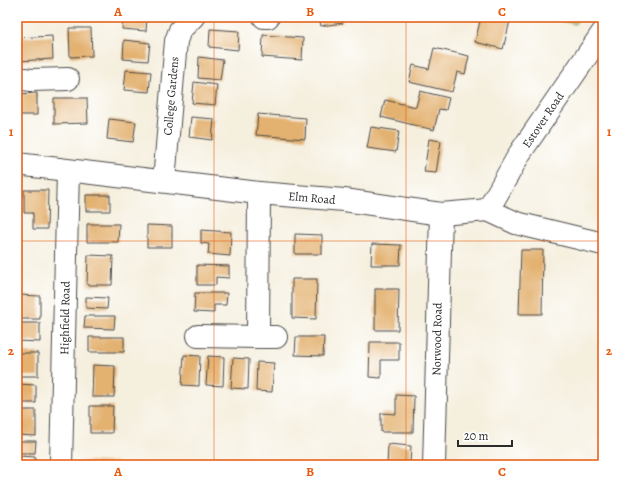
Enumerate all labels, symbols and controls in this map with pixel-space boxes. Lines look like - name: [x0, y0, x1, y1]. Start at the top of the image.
- text: A: [113, 3, 123, 20]
- text: B: [306, 3, 314, 20]
- text: C: [498, 3, 506, 20]
- street label: College Gardens: [160, 56, 182, 136]
- street label: Estover Road: [518, 88, 568, 151]
- text: 1: [9, 123, 14, 140]
- text: 1: [607, 123, 612, 140]
- street label: Elm Road: [288, 188, 337, 208]
- street label: Highfield Road: [56, 280, 74, 355]
- street label: Norwood Road: [428, 302, 446, 376]
- text: 2: [8, 342, 15, 359]
- text: 2: [606, 342, 613, 359]
- scale bar: [458, 422, 512, 448]
- text: 20 m: [464, 428, 488, 444]
- text: A: [113, 463, 123, 480]
- text: B: [306, 463, 314, 480]
- text: C: [498, 463, 506, 480]

